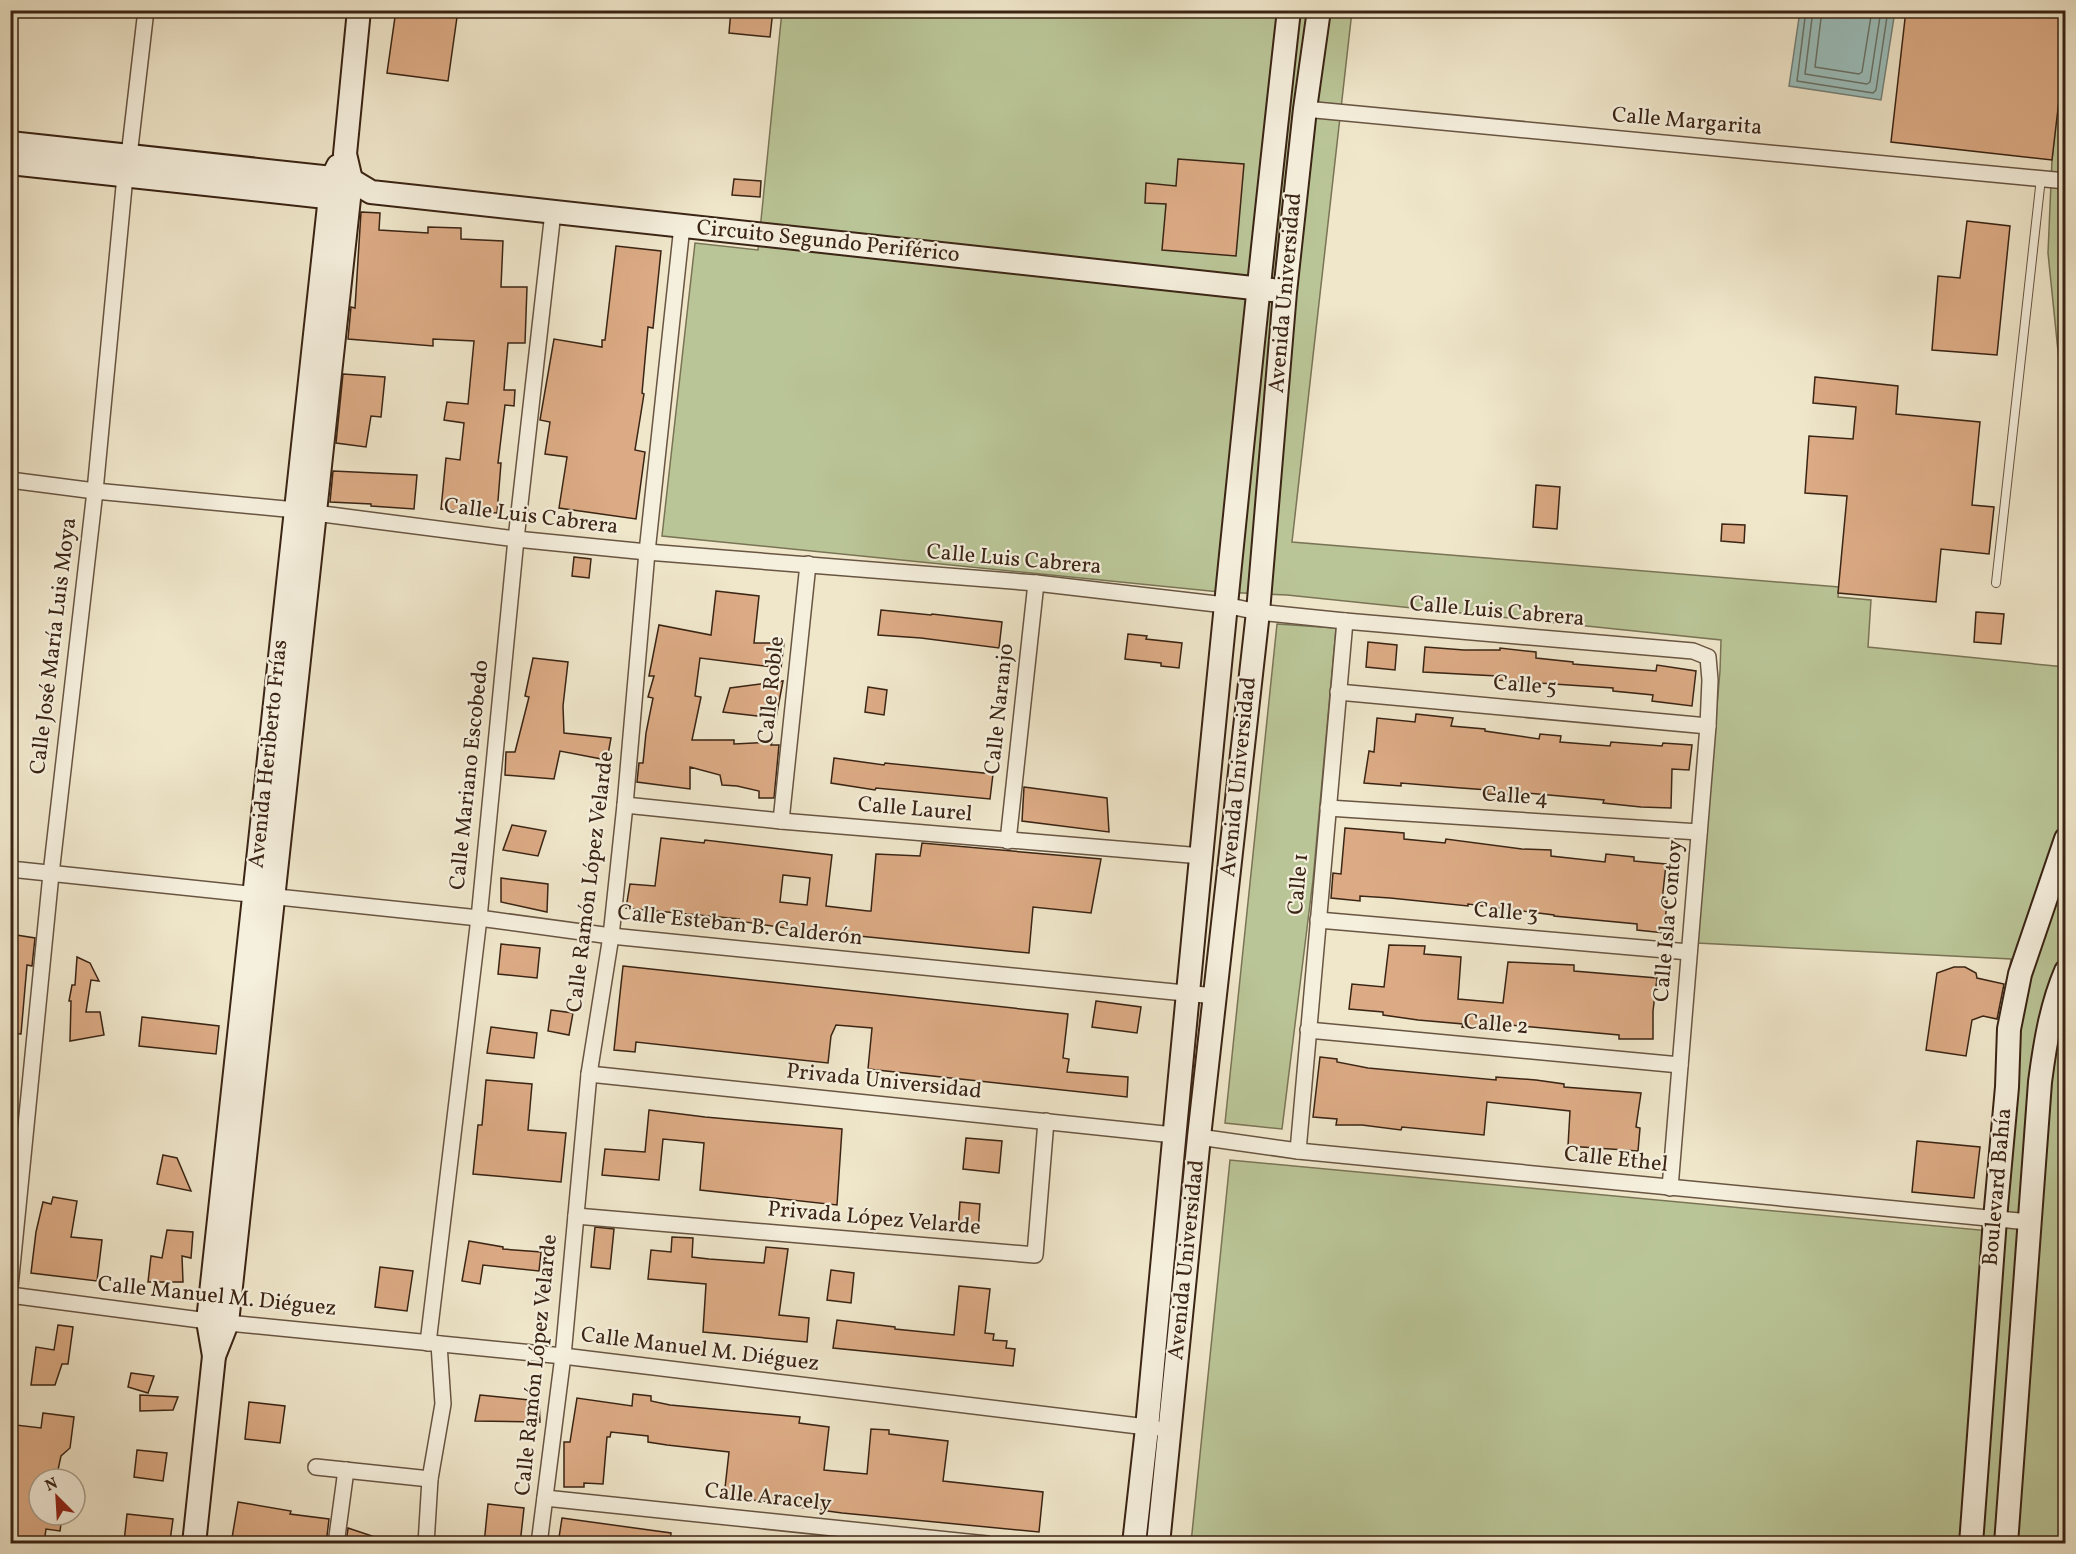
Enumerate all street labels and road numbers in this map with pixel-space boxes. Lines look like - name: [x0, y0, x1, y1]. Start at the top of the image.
- street label: Calle Margarita: [1611, 100, 1763, 144]
- street label: Avenida Universidad: [1262, 192, 1310, 394]
- street label: Circuito Segundo Periférico: [695, 213, 961, 271]
- street label: Calle Luis Cabrera: [442, 491, 620, 543]
- street label: Calle José María Luis Moya: [23, 516, 85, 776]
- street label: Calle Luis Cabrera: [925, 537, 1103, 583]
- street label: Calle Luis Cabrera: [1408, 589, 1586, 635]
- street label: Calle Roble: [751, 635, 793, 745]
- street label: Avenida Heriberto Frías: [242, 638, 296, 870]
- street label: Calle Naranjo: [978, 642, 1022, 776]
- street label: Calle Mariano Escobedo: [442, 658, 498, 892]
- street label: Calle 5: [1492, 668, 1558, 704]
- street label: Avenida Universidad: [1213, 675, 1265, 879]
- street label: Calle Ramón López Velarde: [560, 750, 622, 1014]
- street label: Calle 4: [1481, 779, 1549, 815]
- street label: Calle Laurel: [856, 790, 974, 830]
- street label: Calle Isla Contoy: [1646, 839, 1692, 1003]
- street label: Calle 1: [1281, 852, 1317, 916]
- street label: Calle 3: [1472, 895, 1540, 931]
- street label: Calle Esteban B. Calderón: [616, 898, 864, 954]
- street label: Calle 2: [1462, 1007, 1530, 1043]
- street label: Privada Universidad: [785, 1056, 983, 1108]
- street label: Boulevard Bahía: [1976, 1107, 2020, 1267]
- street label: Calle Ethel: [1562, 1139, 1670, 1181]
- street label: Avenida Universidad: [1161, 1158, 1213, 1362]
- street label: Privada López Velarde: [766, 1194, 982, 1244]
- street label: Calle Ramón López Velarde: [508, 1233, 566, 1497]
- street label: Calle Manuel M. Diéguez: [96, 1269, 338, 1325]
- street label: Calle Manuel M. Diéguez: [579, 1320, 821, 1380]
- street label: Calle Aracely: [703, 1476, 833, 1520]

